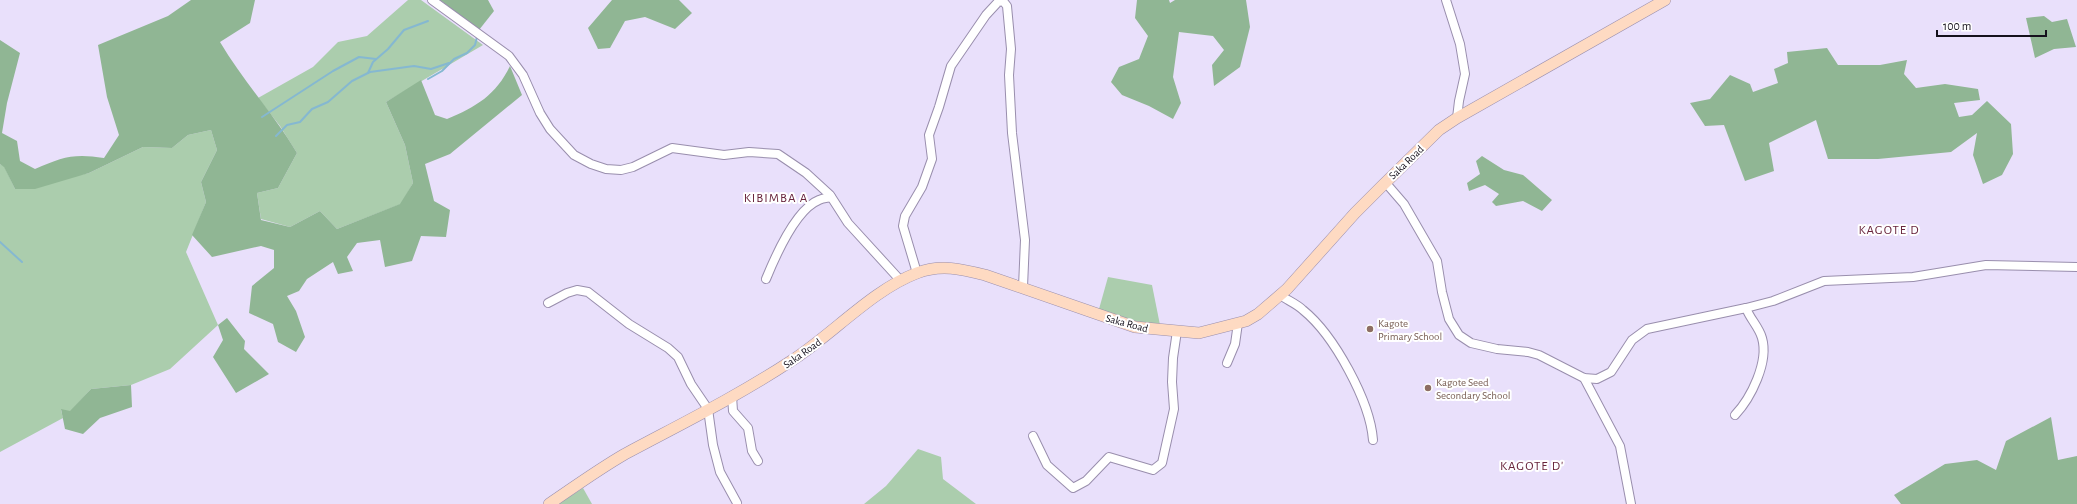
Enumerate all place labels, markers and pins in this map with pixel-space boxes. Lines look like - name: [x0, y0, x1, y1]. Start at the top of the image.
- place label: Kagote Primary School: [1378, 318, 1442, 342]
- marker: Kagote Primary School: [1365, 324, 1375, 334]
- place label: Kagote Seed Secondary School: [1436, 377, 1511, 401]
- marker: Kagote Seed Secondary School: [1423, 383, 1433, 393]

